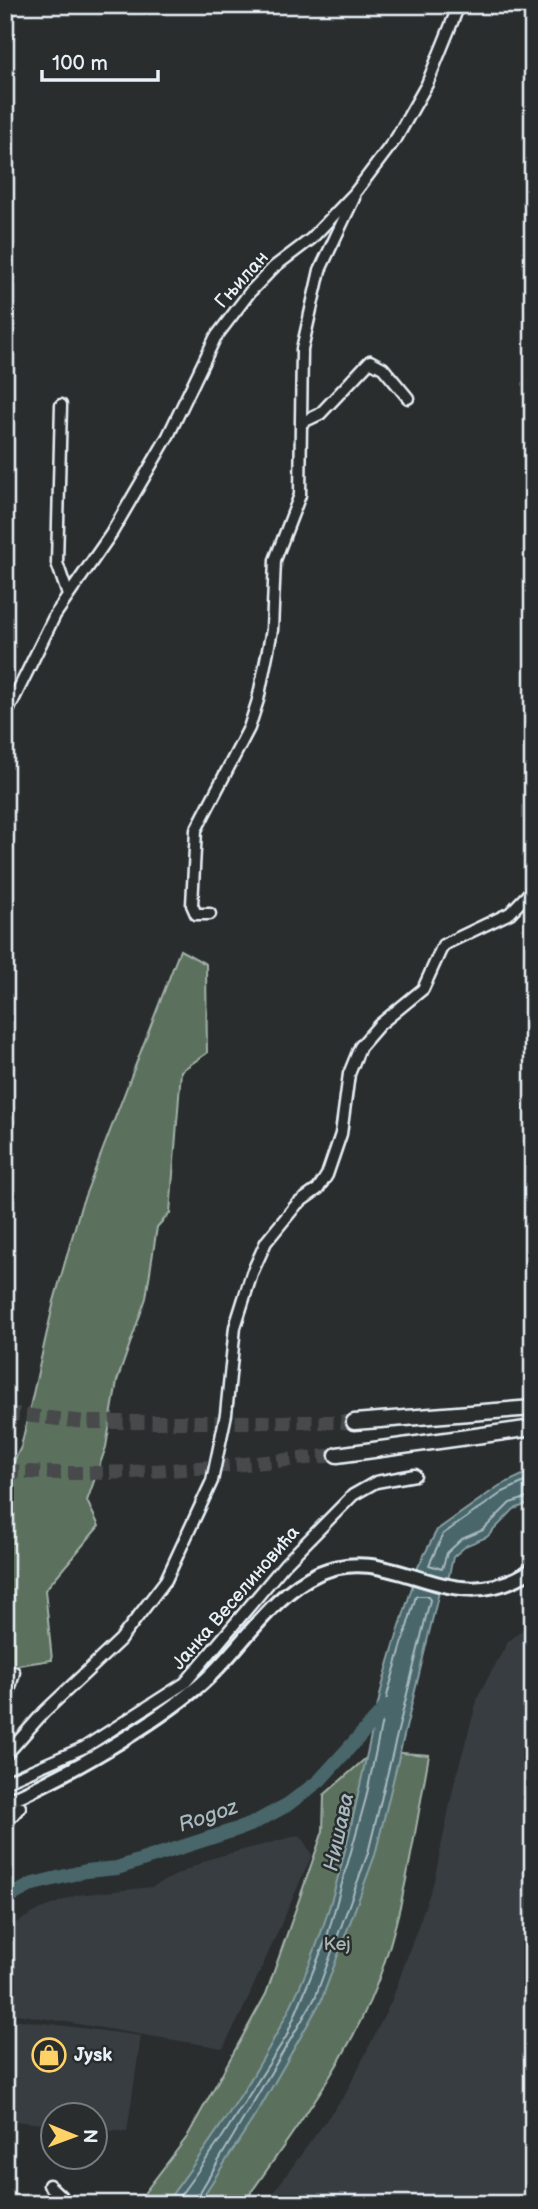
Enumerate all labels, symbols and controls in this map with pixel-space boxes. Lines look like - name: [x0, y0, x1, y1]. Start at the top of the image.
- scale bar: [42, 38, 158, 82]
- text: 100 m: [52, 51, 108, 76]
- street label: Гњилан: [210, 247, 274, 313]
- street label: Јанка Веселиновића: [167, 1521, 305, 1675]
- water label: Нишава: [319, 1791, 359, 1873]
- water label: Rogoz: [175, 1794, 241, 1838]
- park label: Кеј: [323, 1933, 351, 1956]
- shop icon: Jysk: [30, 2036, 68, 2074]
- place label: Jysk: [74, 2044, 112, 2067]
- north arrow: [38, 2100, 108, 2170]
- text: N: [78, 2129, 101, 2144]

